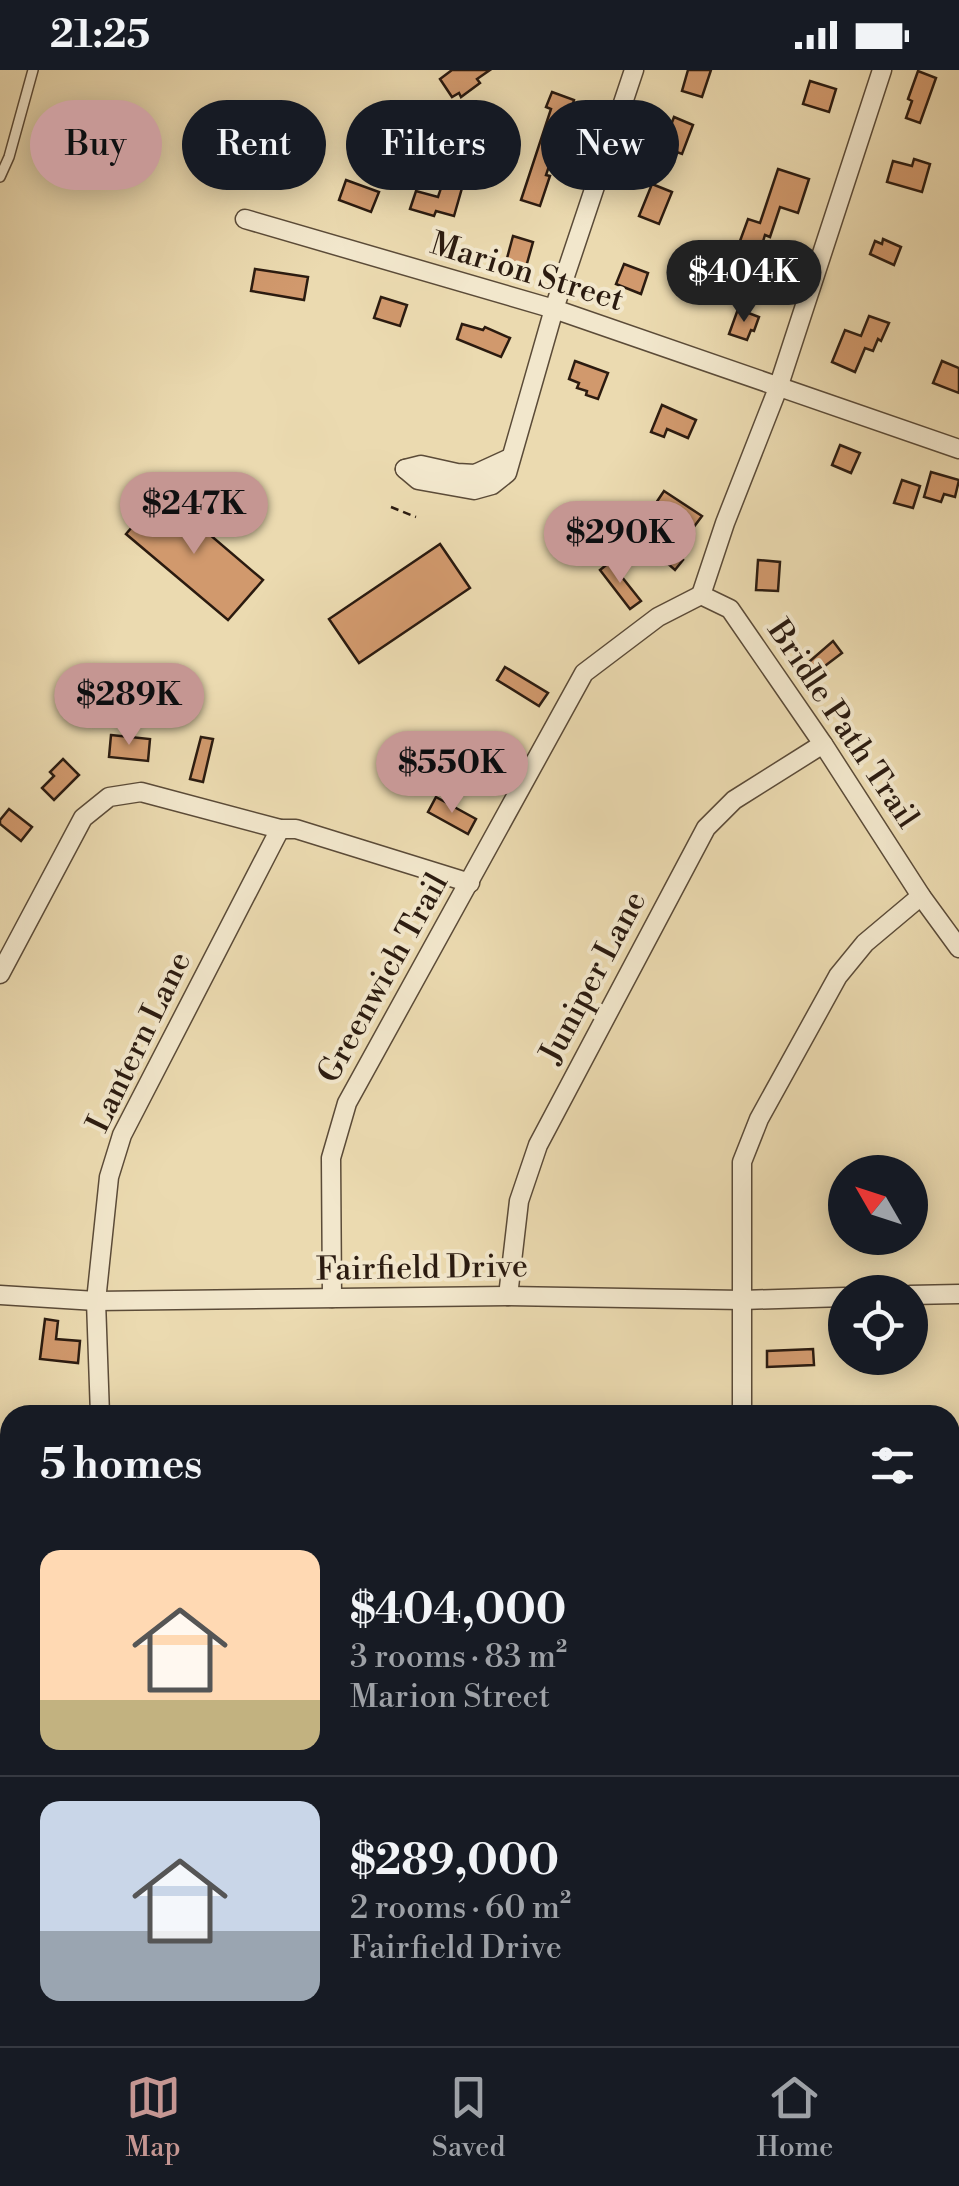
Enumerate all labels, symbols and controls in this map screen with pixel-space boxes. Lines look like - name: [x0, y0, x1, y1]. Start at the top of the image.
- text: 21:25: [50, 12, 150, 59]
- chip: Buy: [30, 100, 162, 190]
- chip: Rent: [182, 100, 326, 190]
- chip: Filters: [346, 100, 521, 190]
- chip: New: [541, 100, 679, 190]
- street label: Marion Street: [425, 224, 629, 320]
- pin: $404K: [674, 240, 814, 325]
- text: $404K: [688, 252, 800, 292]
- pin: $247K: [124, 472, 264, 557]
- text: $247K: [142, 484, 246, 524]
- pin: $290K: [550, 501, 690, 586]
- text: $290K: [566, 513, 674, 553]
- street label: Bridle Path Trail: [758, 611, 928, 836]
- pin: $289K: [59, 663, 199, 748]
- text: $289K: [76, 675, 182, 715]
- pin: $550K: [382, 731, 522, 816]
- text: $550K: [398, 743, 506, 783]
- street label: Greenwich Trail: [309, 866, 457, 1090]
- street label: Juniper Lane: [530, 884, 655, 1071]
- street label: Lantern Lane: [78, 945, 200, 1139]
- north arrow: [828, 1155, 928, 1255]
- map controls: [828, 1155, 928, 1375]
- street label: Fairfield Drive: [316, 1246, 528, 1290]
- button: locate: [828, 1275, 928, 1375]
- icon: filters: [865, 1438, 920, 1493]
- text: 5 homes: [40, 1439, 202, 1492]
- text: $404,000: [350, 1584, 566, 1637]
- icon: home: [120, 1590, 240, 1710]
- text: 3 rooms · 83 m²: [350, 1637, 567, 1677]
- text: Marion Street: [350, 1677, 550, 1717]
- text: $289,000: [350, 1835, 559, 1888]
- icon: home: [120, 1841, 240, 1961]
- text: 2 rooms · 60 m²: [350, 1888, 571, 1928]
- text: Fairfield Drive: [350, 1928, 562, 1968]
- tab: Map: [126, 2070, 181, 2165]
- tab: Saved: [432, 2070, 505, 2165]
- tab: Home: [757, 2070, 833, 2165]

